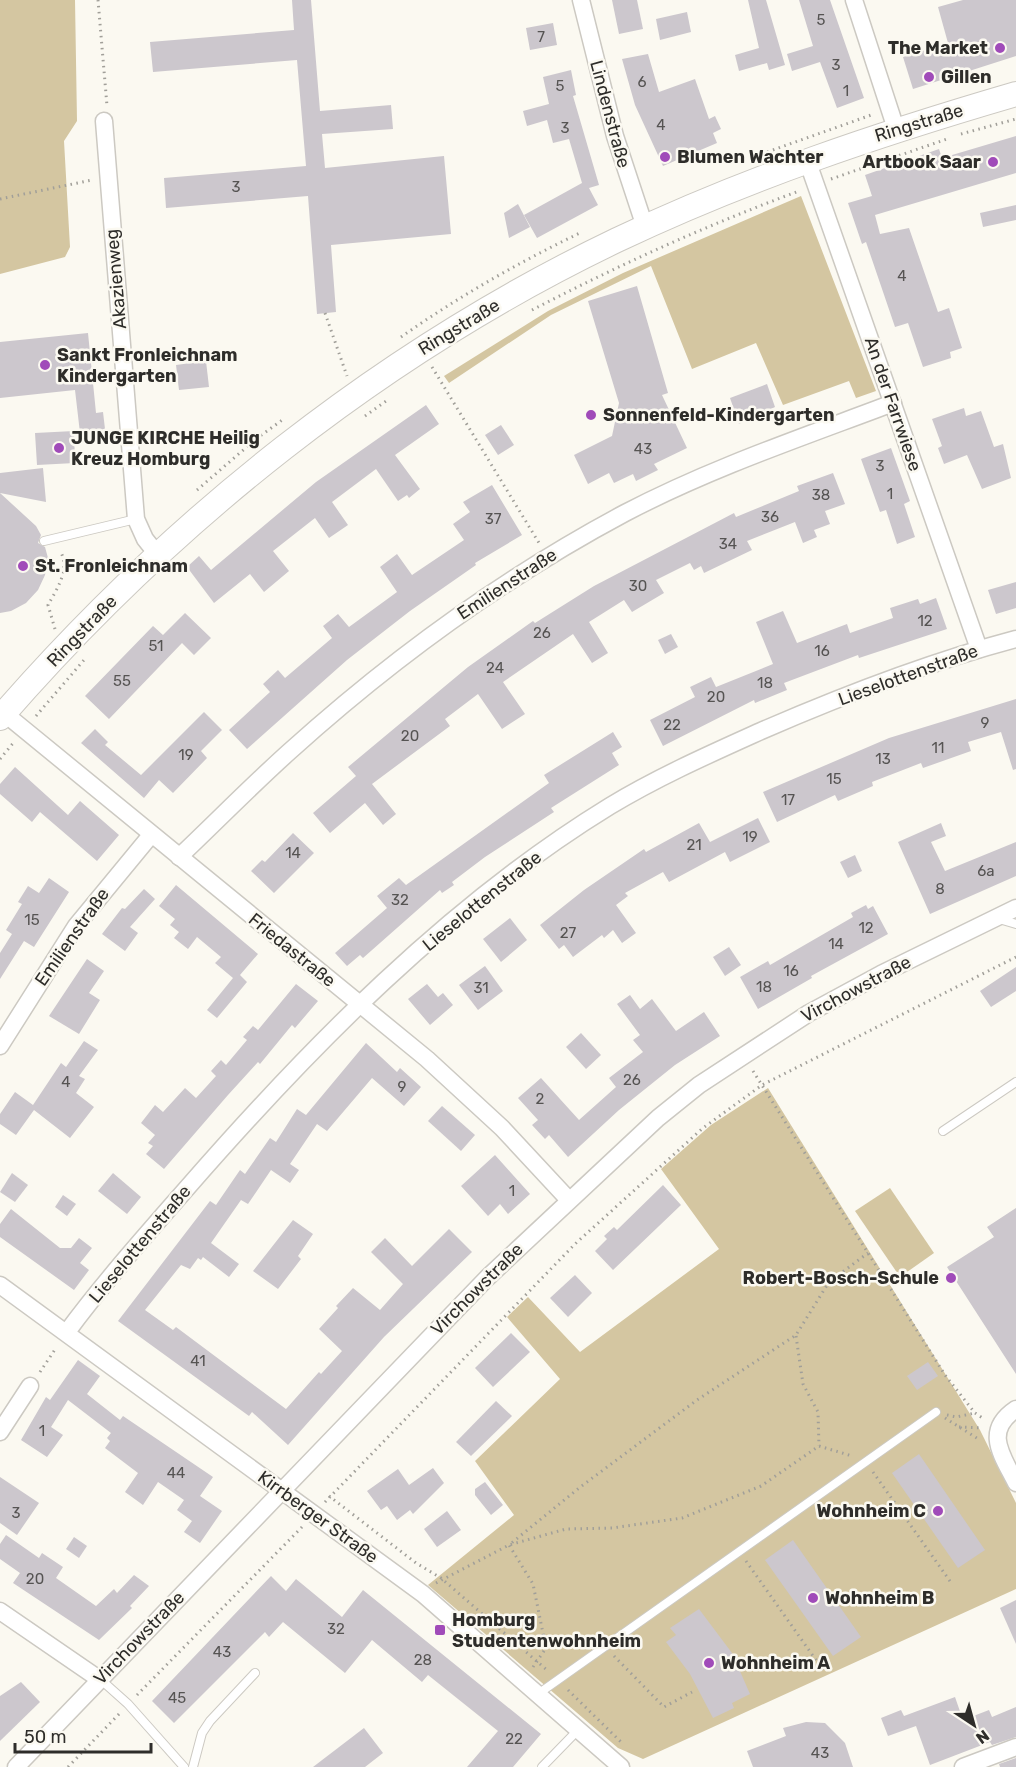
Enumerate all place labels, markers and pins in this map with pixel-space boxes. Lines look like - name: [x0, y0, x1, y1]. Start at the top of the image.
- place label: The Market: [888, 37, 988, 59]
- marker: The Market: [993, 41, 1007, 55]
- place label: Gillen: [941, 66, 992, 88]
- marker: Gillen: [922, 70, 936, 84]
- place label: Blumen Wachter: [677, 146, 824, 168]
- marker: Blumen Wachter: [658, 150, 672, 164]
- place label: Artbook Saar: [863, 151, 981, 173]
- marker: Artbook Saar: [986, 155, 1000, 169]
- place label: Sankt Fronleichnam Kindergarten: [57, 344, 238, 387]
- marker: Sankt Fronleichnam Kindergarten: [38, 358, 52, 372]
- place label: Sonnenfeld-Kindergarten: [603, 404, 834, 426]
- marker: Sonnenfeld-Kindergarten: [584, 408, 598, 422]
- place label: JUNGE KIRCHE Heilig Kreuz Homburg: [71, 427, 260, 470]
- marker: JUNGE KIRCHE Heilig Kreuz Homburg: [52, 441, 66, 455]
- place label: St. Fronleichnam: [35, 555, 188, 577]
- marker: St. Fronleichnam: [16, 559, 30, 573]
- place label: Robert-Bosch-Schule: [743, 1267, 939, 1289]
- marker: Robert-Bosch-Schule: [944, 1271, 958, 1285]
- place label: Wohnheim C: [817, 1500, 926, 1522]
- marker: Wohnheim C: [931, 1504, 945, 1518]
- place label: Wohnheim B: [825, 1587, 934, 1609]
- marker: Wohnheim B: [806, 1591, 820, 1605]
- place label: Homburg Studentenwohnheim: [452, 1609, 641, 1652]
- marker: Homburg Studentenwohnheim: [433, 1623, 447, 1637]
- place label: Wohnheim A: [721, 1652, 830, 1674]
- marker: Wohnheim A: [702, 1656, 716, 1670]

